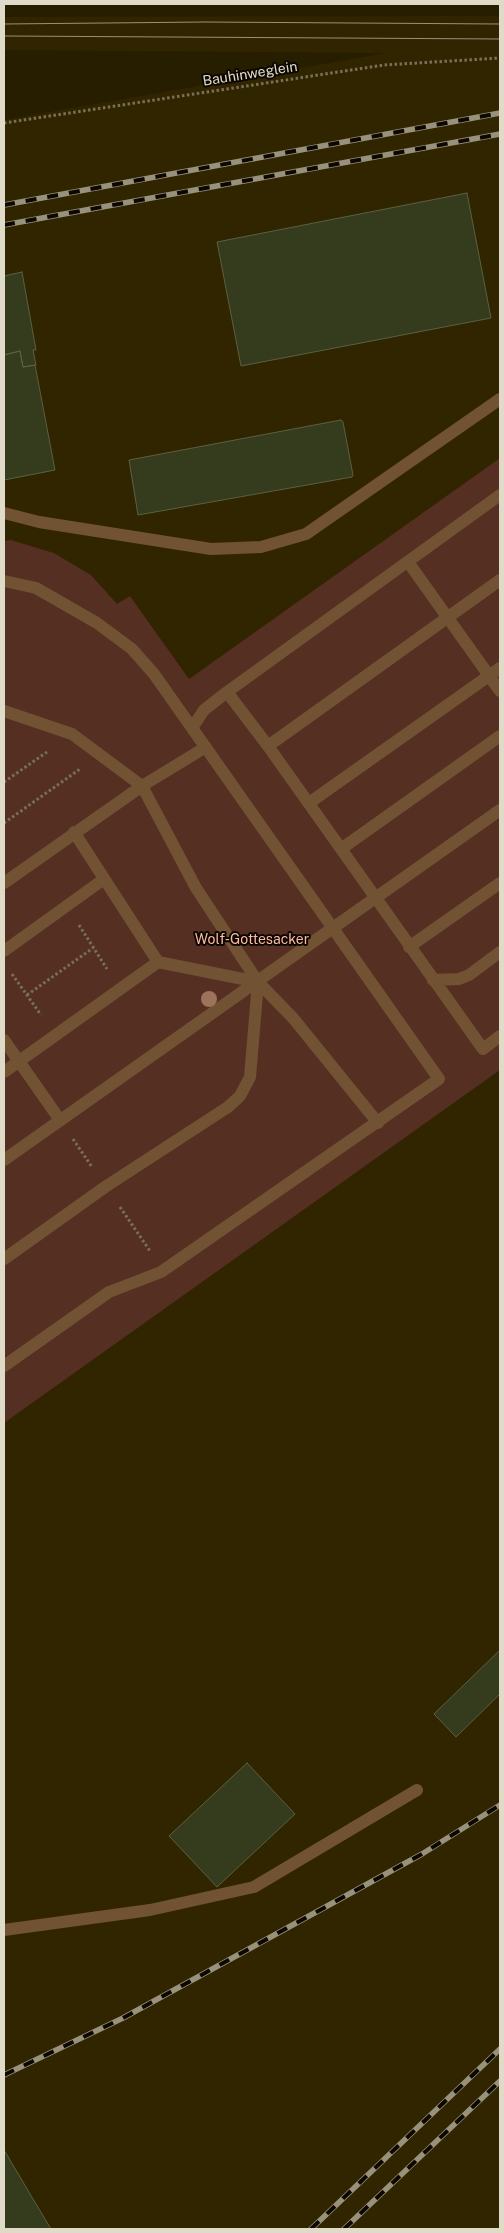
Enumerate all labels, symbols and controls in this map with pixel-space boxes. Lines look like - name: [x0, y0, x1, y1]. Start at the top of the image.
- street label: Bauhinweglein: [201, 58, 299, 90]
- park label: Wolf-Gottesacker: [195, 932, 309, 948]

